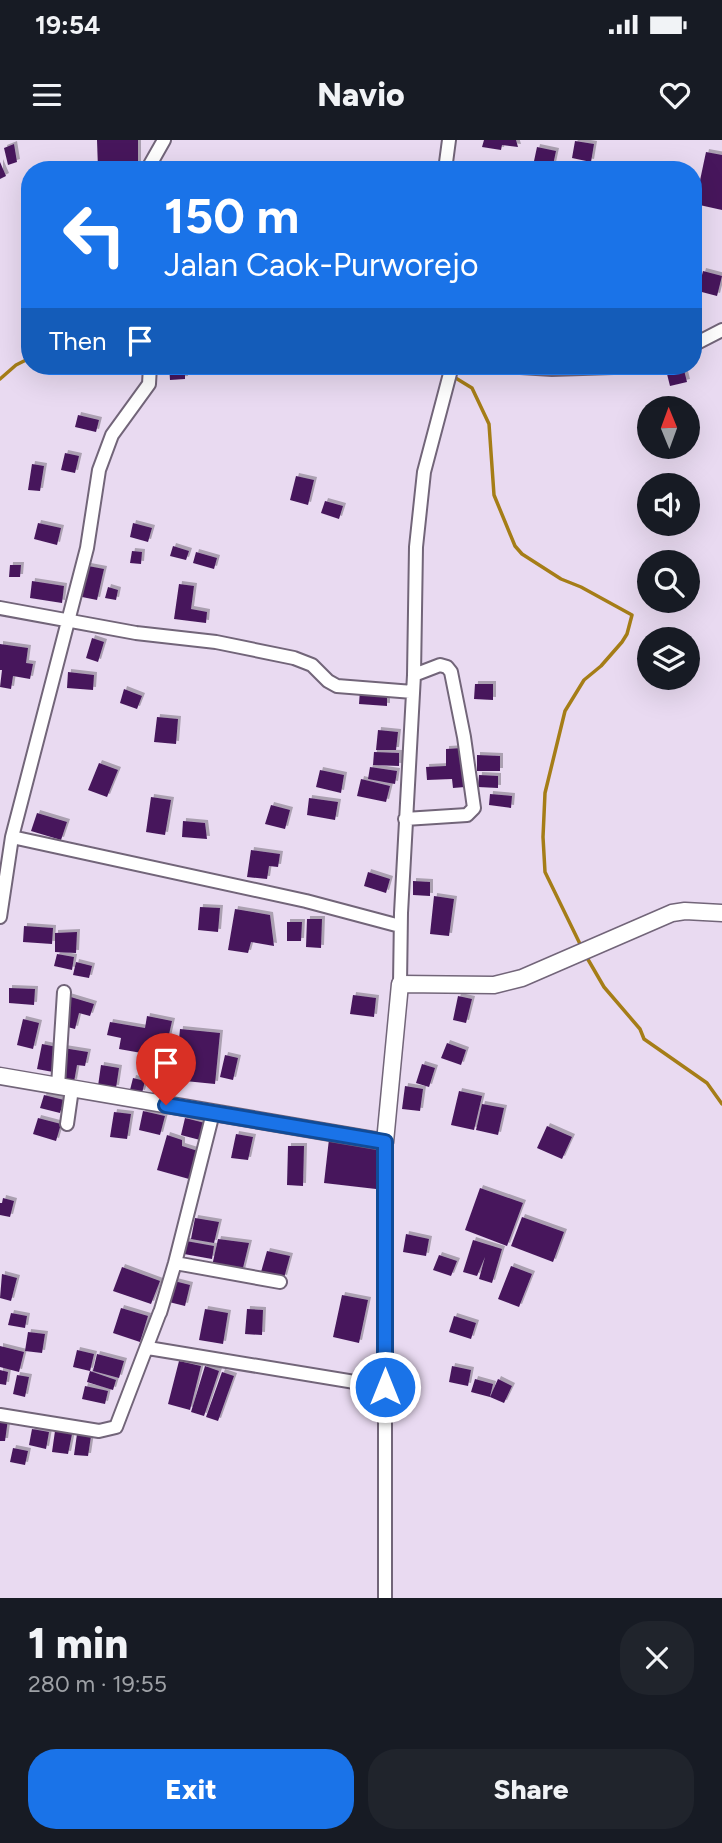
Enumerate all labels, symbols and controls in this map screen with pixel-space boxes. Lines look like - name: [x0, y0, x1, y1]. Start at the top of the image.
- text: 19:54: [35, 9, 100, 41]
- icon: menu: [28, 76, 66, 114]
- text: Navio: [317, 76, 405, 114]
- icon: heart: [656, 76, 694, 114]
- text: 150 m: [164, 186, 299, 245]
- icon: left: [49, 189, 140, 280]
- text: Jalan Caok-Purworejo: [164, 246, 479, 284]
- icon: arrive: [121, 322, 159, 360]
- text: Then: [49, 325, 107, 357]
- north arrow: [637, 396, 700, 458]
- map controls: [637, 396, 700, 690]
- button: sound: [637, 473, 700, 536]
- button: search: [637, 550, 700, 613]
- button: layers: [637, 627, 700, 690]
- pin: [136, 1033, 196, 1105]
- icon: arrive: [147, 1044, 185, 1082]
- position arrow: [348, 1350, 422, 1424]
- text: 1 min: [28, 1618, 128, 1669]
- button: close: [620, 1621, 694, 1695]
- text: 280 m · 19:55: [28, 1670, 167, 1698]
- button: Exit: [28, 1749, 354, 1829]
- button: Share: [368, 1749, 694, 1829]

